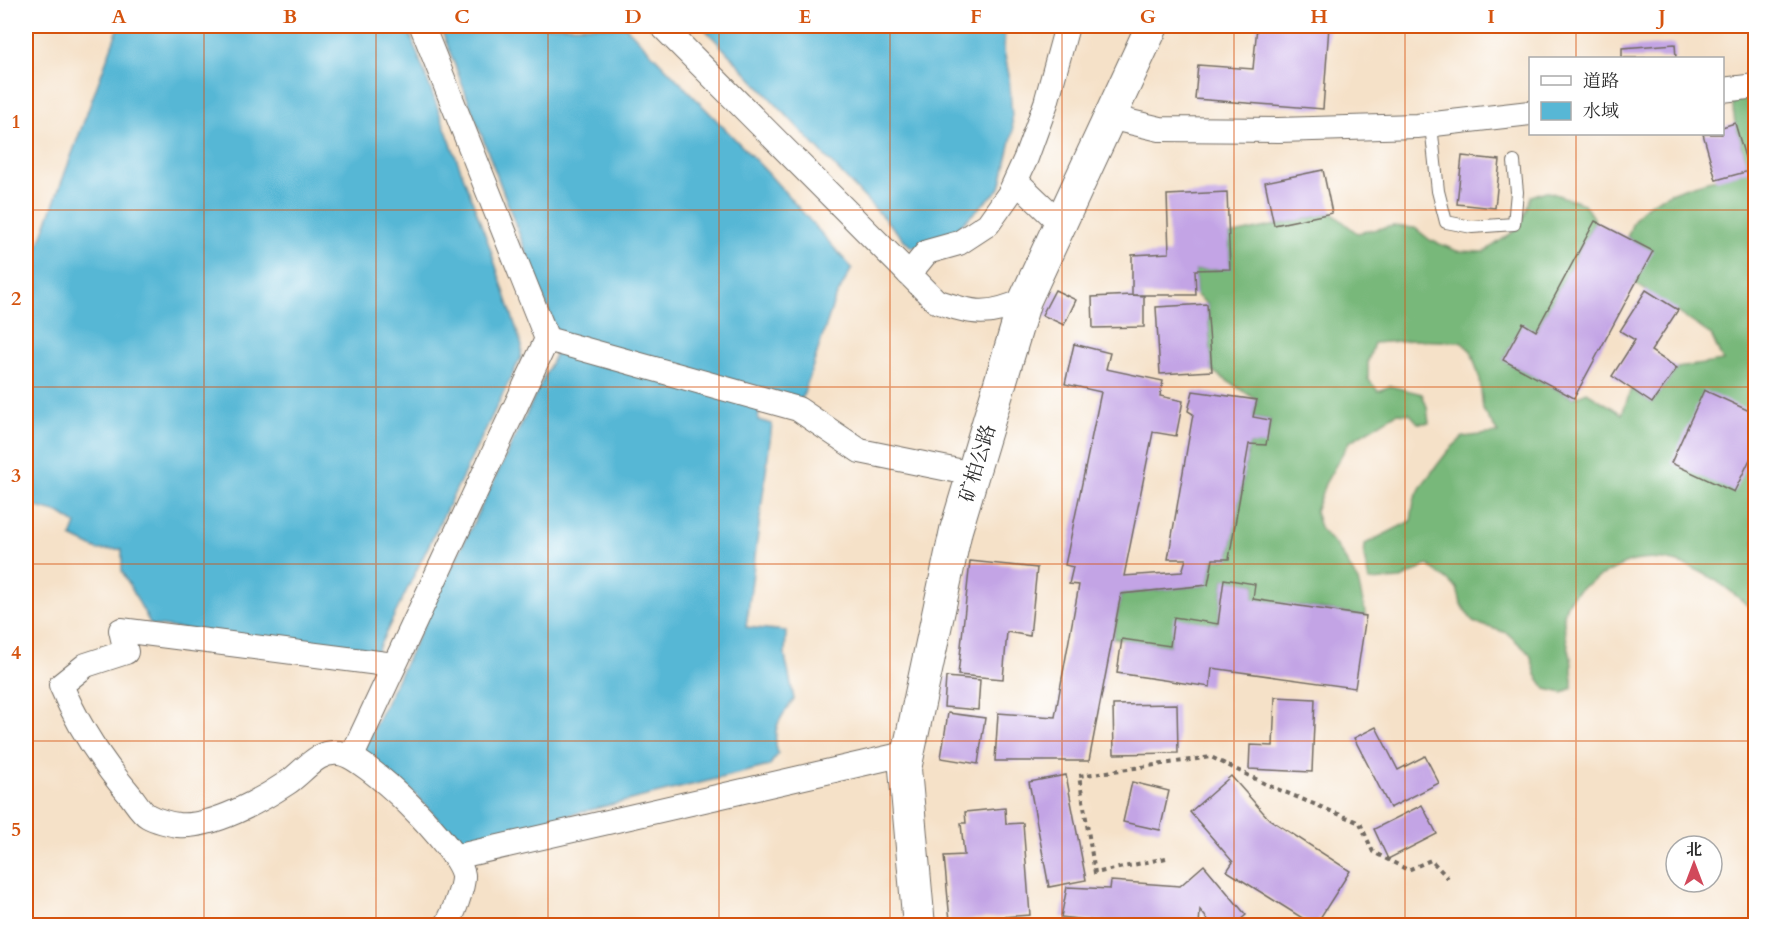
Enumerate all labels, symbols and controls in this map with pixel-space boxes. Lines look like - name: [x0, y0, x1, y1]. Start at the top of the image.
- text: A: [111, 3, 127, 30]
- text: B: [283, 3, 297, 30]
- text: C: [454, 3, 470, 30]
- text: D: [624, 3, 642, 30]
- text: E: [799, 3, 811, 30]
- text: F: [970, 3, 982, 30]
- text: G: [1140, 3, 1156, 30]
- text: H: [1310, 3, 1328, 30]
- text: I: [1487, 3, 1495, 30]
- text: J: [1655, 3, 1666, 30]
- legend: [1529, 57, 1724, 135]
- text: 道路: [1583, 69, 1619, 94]
- text: 水域: [1583, 99, 1619, 124]
- text: 1: [11, 108, 21, 135]
- text: 2: [11, 285, 21, 312]
- street label: 矿柏公路: [953, 421, 1002, 505]
- text: 3: [11, 462, 21, 489]
- text: 4: [11, 639, 21, 666]
- text: 5: [11, 816, 21, 843]
- north arrow: [1664, 834, 1724, 894]
- text: 北: [1686, 839, 1702, 861]

